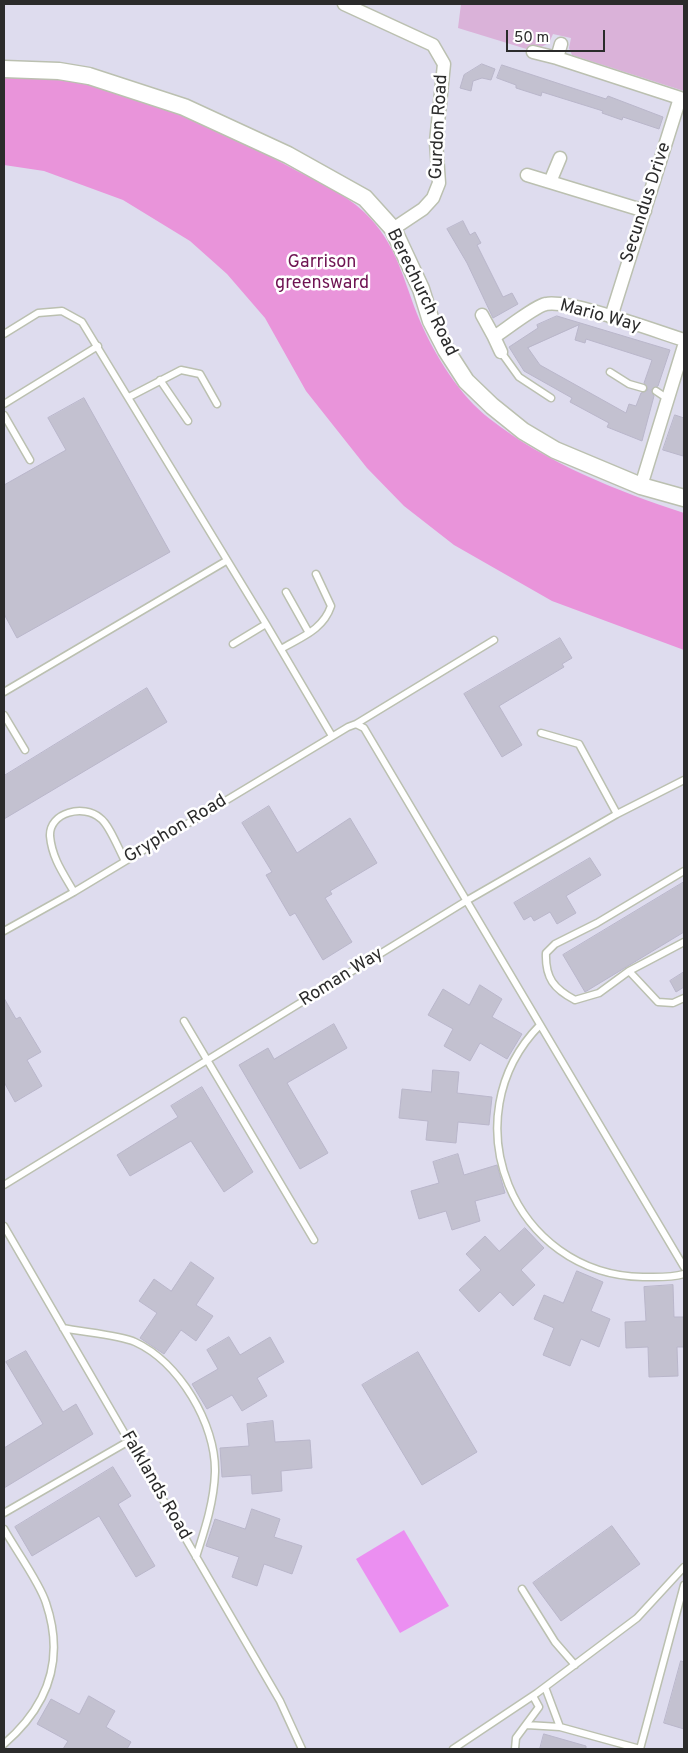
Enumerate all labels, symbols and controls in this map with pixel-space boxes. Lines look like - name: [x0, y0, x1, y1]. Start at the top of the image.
- scale bar: [508, 20, 607, 52]
- text: 50 m: [514, 29, 549, 48]
- street label: Gurdon Road: [426, 74, 454, 180]
- street label: Secundus Drive: [617, 140, 677, 266]
- street label: Berechurch Road: [381, 226, 461, 360]
- park label: Garrison greensward: [275, 252, 369, 294]
- street label: Mario Way: [557, 296, 643, 338]
- street label: Gryphon Road: [121, 791, 231, 869]
- street label: Roman Way: [296, 944, 388, 1012]
- street label: Falklands Road: [115, 1428, 195, 1544]

